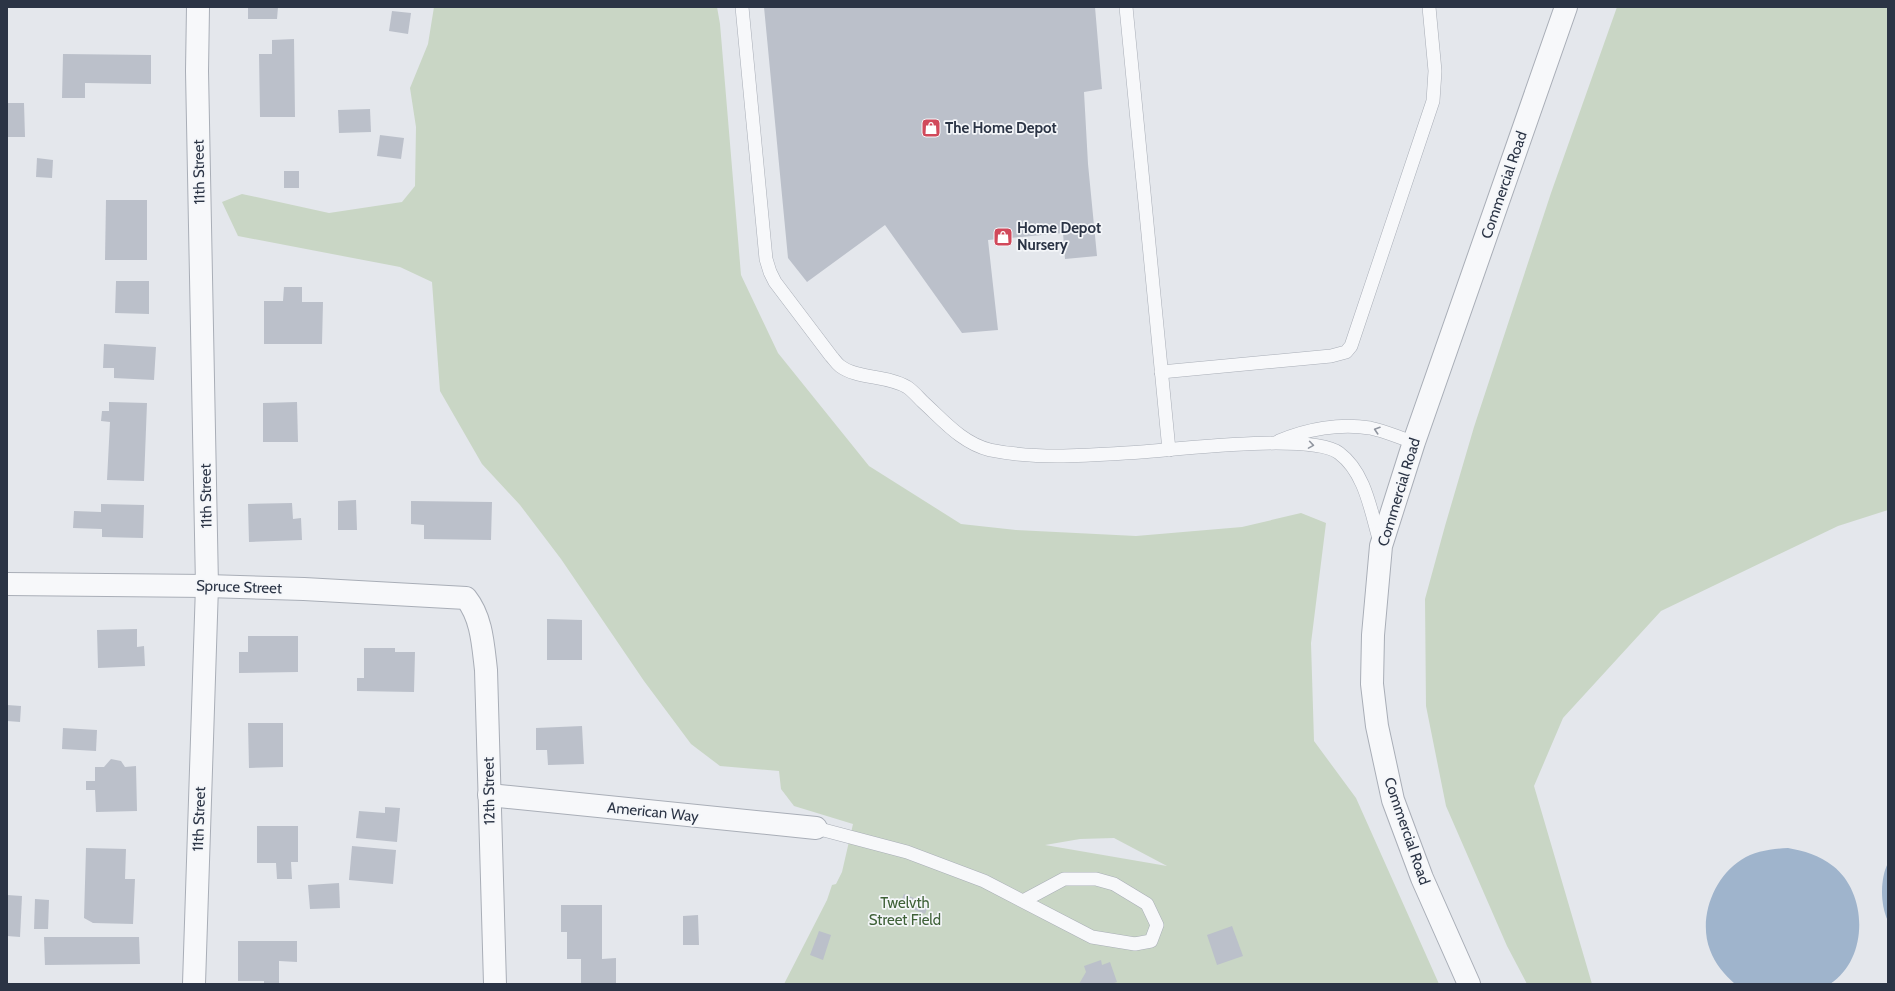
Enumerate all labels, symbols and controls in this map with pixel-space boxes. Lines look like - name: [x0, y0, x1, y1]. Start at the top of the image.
- shop icon: The Home Depot: [920, 117, 942, 139]
- place label: The Home Depot: [945, 119, 1057, 137]
- street label: Commercial Road: [1477, 129, 1531, 241]
- street label: 11th Street: [189, 139, 209, 205]
- place label: Home Depot Nursery: [1017, 219, 1101, 254]
- shop icon: Home Depot Nursery: [992, 226, 1014, 248]
- one-way arrow: [1374, 426, 1381, 435]
- street label: Commercial Road: [1374, 436, 1424, 548]
- one-way arrow: [1308, 440, 1314, 449]
- street label: 11th Street: [196, 463, 216, 529]
- street label: Spruce Street: [196, 577, 282, 597]
- street label: 12th Street: [479, 757, 499, 825]
- street label: Commercial Road: [1380, 775, 1434, 887]
- street label: 11th Street: [189, 786, 209, 852]
- street label: American Way: [606, 798, 700, 826]
- park label: Twelvth Street Field: [869, 894, 941, 929]

